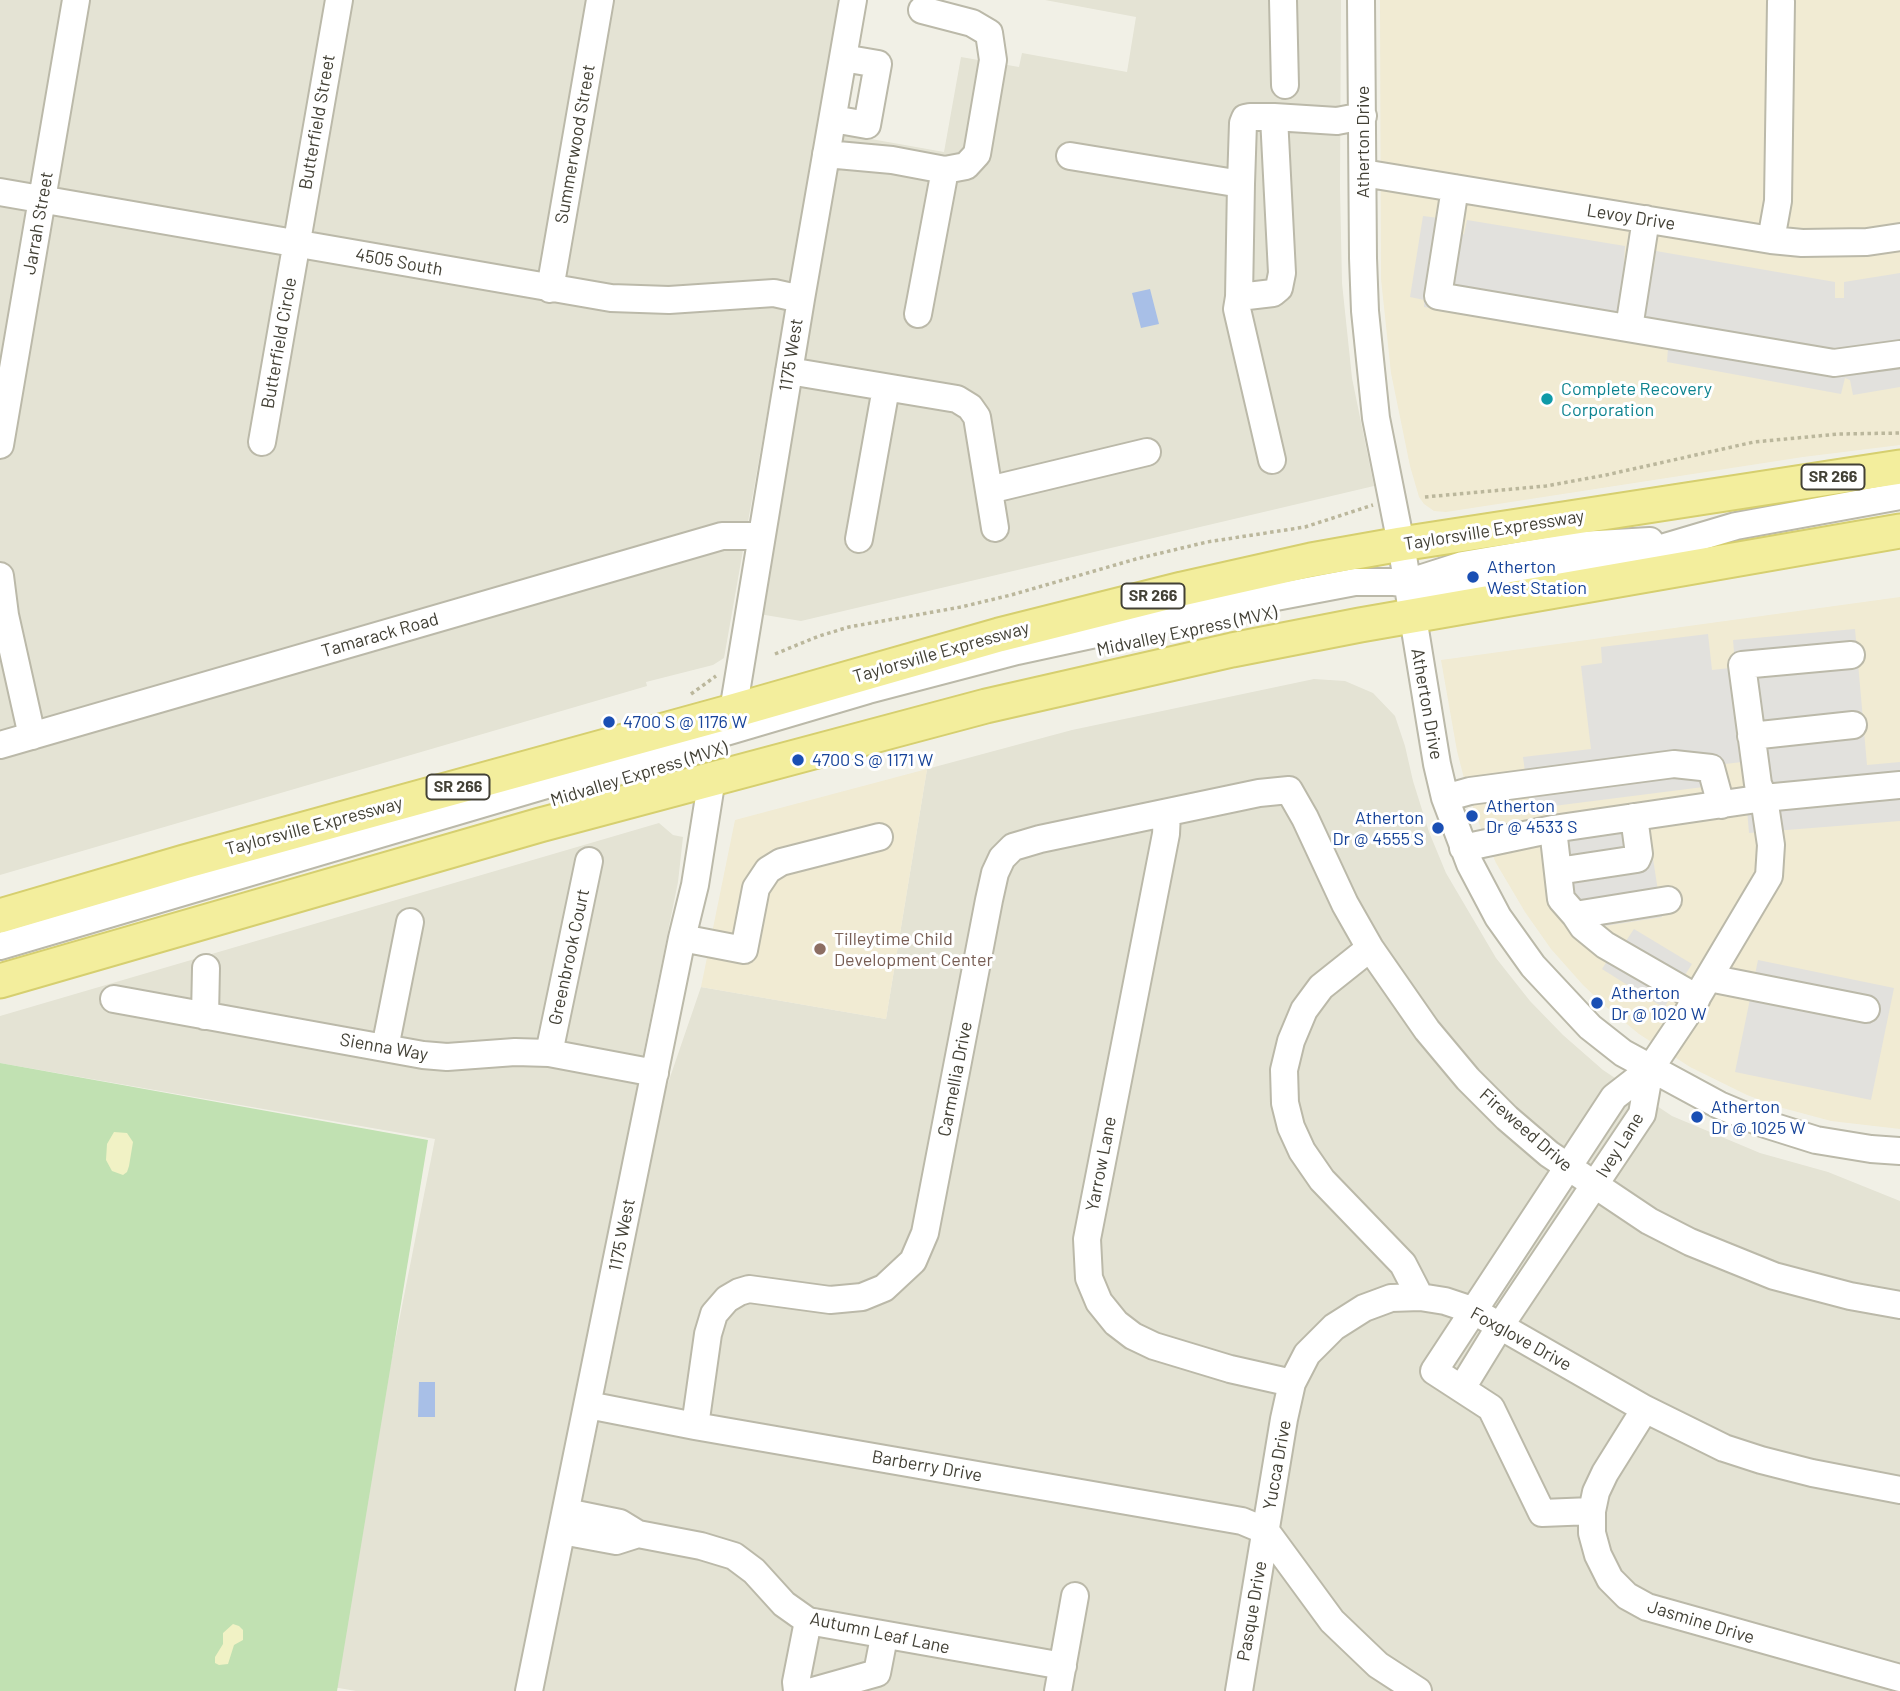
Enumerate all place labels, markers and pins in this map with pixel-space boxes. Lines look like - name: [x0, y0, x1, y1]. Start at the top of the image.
- place label: Complete Recovery Corporation: [1561, 378, 1712, 420]
- marker: Complete Recovery Corporation: [1539, 391, 1555, 407]
- place label: Atherton West Station: [1487, 556, 1587, 598]
- marker: Atherton West Station: [1465, 569, 1481, 585]
- place label: 4700 S @ 1176 W: [623, 711, 747, 733]
- marker: 4700 S @ 1176 W: [601, 714, 617, 730]
- place label: 4700 S @ 1171 W: [812, 749, 933, 771]
- marker: 4700 S @ 1171 W: [790, 752, 806, 768]
- place label: Atherton Dr @ 4533 S: [1486, 795, 1578, 838]
- place label: Atherton Dr @ 4555 S: [1332, 807, 1424, 850]
- marker: Atherton Dr @ 4533 S: [1464, 808, 1480, 824]
- marker: Atherton Dr @ 4555 S: [1430, 820, 1446, 836]
- place label: Tilleytime Child Development Center: [834, 928, 993, 970]
- marker: Tilleytime Child Development Center: [812, 941, 828, 957]
- place label: Atherton Dr @ 1020 W: [1611, 982, 1706, 1024]
- marker: Atherton Dr @ 1020 W: [1589, 995, 1605, 1011]
- place label: Atherton Dr @ 1025 W: [1711, 1096, 1806, 1138]
- marker: Atherton Dr @ 1025 W: [1689, 1109, 1705, 1125]

